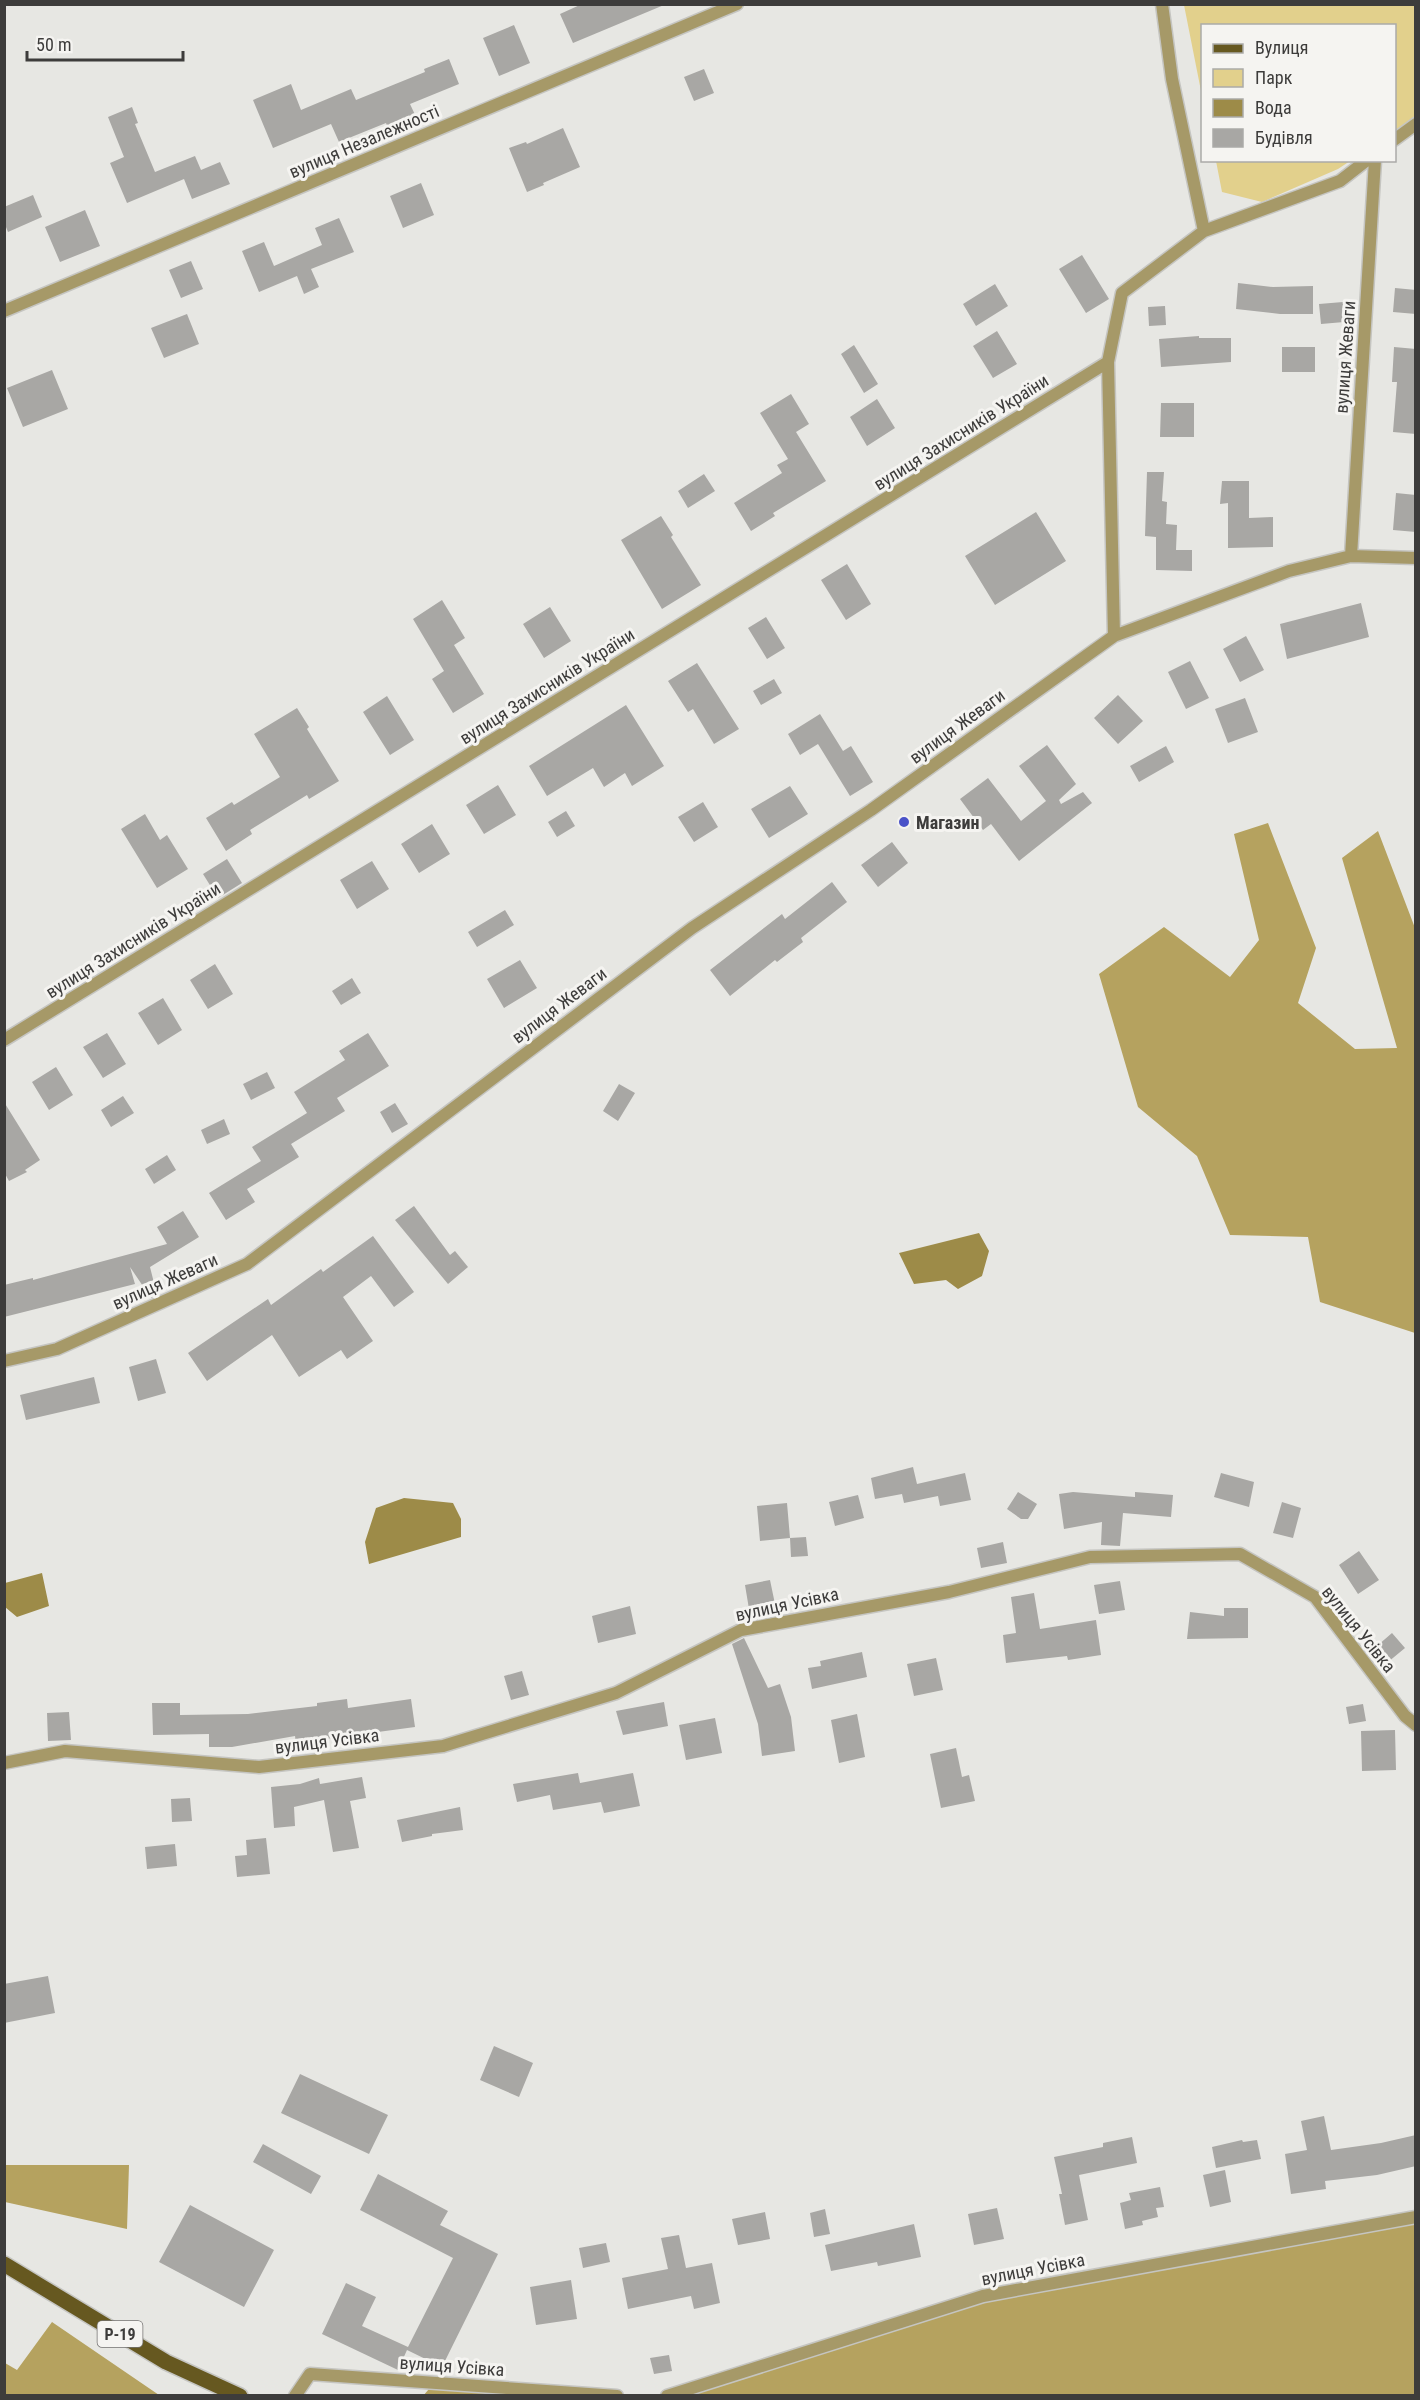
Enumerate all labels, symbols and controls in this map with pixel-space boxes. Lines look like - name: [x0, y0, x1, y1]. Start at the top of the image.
- scale bar: [27, 24, 183, 62]
- legend: [1201, 24, 1396, 162]
- text: 50 m: [36, 34, 71, 55]
- text: Вулиця: [1255, 37, 1309, 58]
- text: Парк: [1255, 67, 1293, 88]
- text: Вода: [1255, 97, 1292, 118]
- street label: вулиця Незалежності: [286, 100, 442, 182]
- text: Будівля: [1255, 127, 1313, 148]
- street label: вулиця Жеваги: [1331, 300, 1359, 414]
- street label: вулиця Захисників України: [870, 370, 1052, 494]
- street label: вулиця Захисників України: [456, 624, 638, 748]
- street label: вулиця Жеваги: [905, 684, 1009, 768]
- place label: Магазин: [916, 812, 979, 833]
- marker: Магазин: [897, 815, 911, 829]
- street label: вулиця Захисників України: [42, 878, 224, 1002]
- street label: вулиця Жеваги: [508, 963, 610, 1047]
- street label: вулиця Жеваги: [109, 1248, 221, 1314]
- street label: вулиця Усівка: [1318, 1582, 1400, 1676]
- street label: вулиця Усівка: [734, 1583, 840, 1625]
- street label: вулиця Усівка: [274, 1724, 380, 1758]
- street label: вулиця Усівка: [980, 2249, 1086, 2289]
- road number: Р-19: [98, 2321, 142, 2347]
- street label: вулиця Усівка: [399, 2352, 505, 2380]

